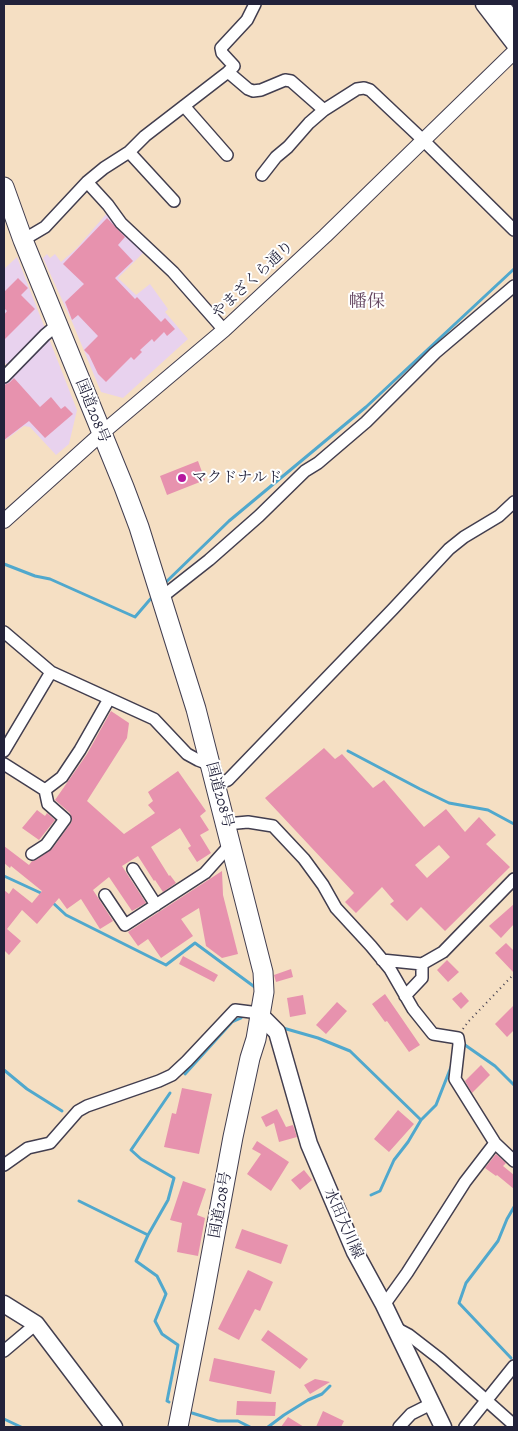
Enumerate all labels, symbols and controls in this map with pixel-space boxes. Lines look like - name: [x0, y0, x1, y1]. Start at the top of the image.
- street label: やまざくら通り: [208, 238, 298, 322]
- district label: 幡保: [349, 292, 385, 314]
- street label: 国道208号: [71, 376, 113, 446]
- place label: マクドナルド: [192, 469, 282, 487]
- marker: マクドナルド: [176, 472, 188, 484]
- street label: 国道208号: [202, 760, 236, 830]
- street label: 国道208号: [206, 1170, 236, 1240]
- street label: 水田大川線: [320, 1186, 366, 1262]

